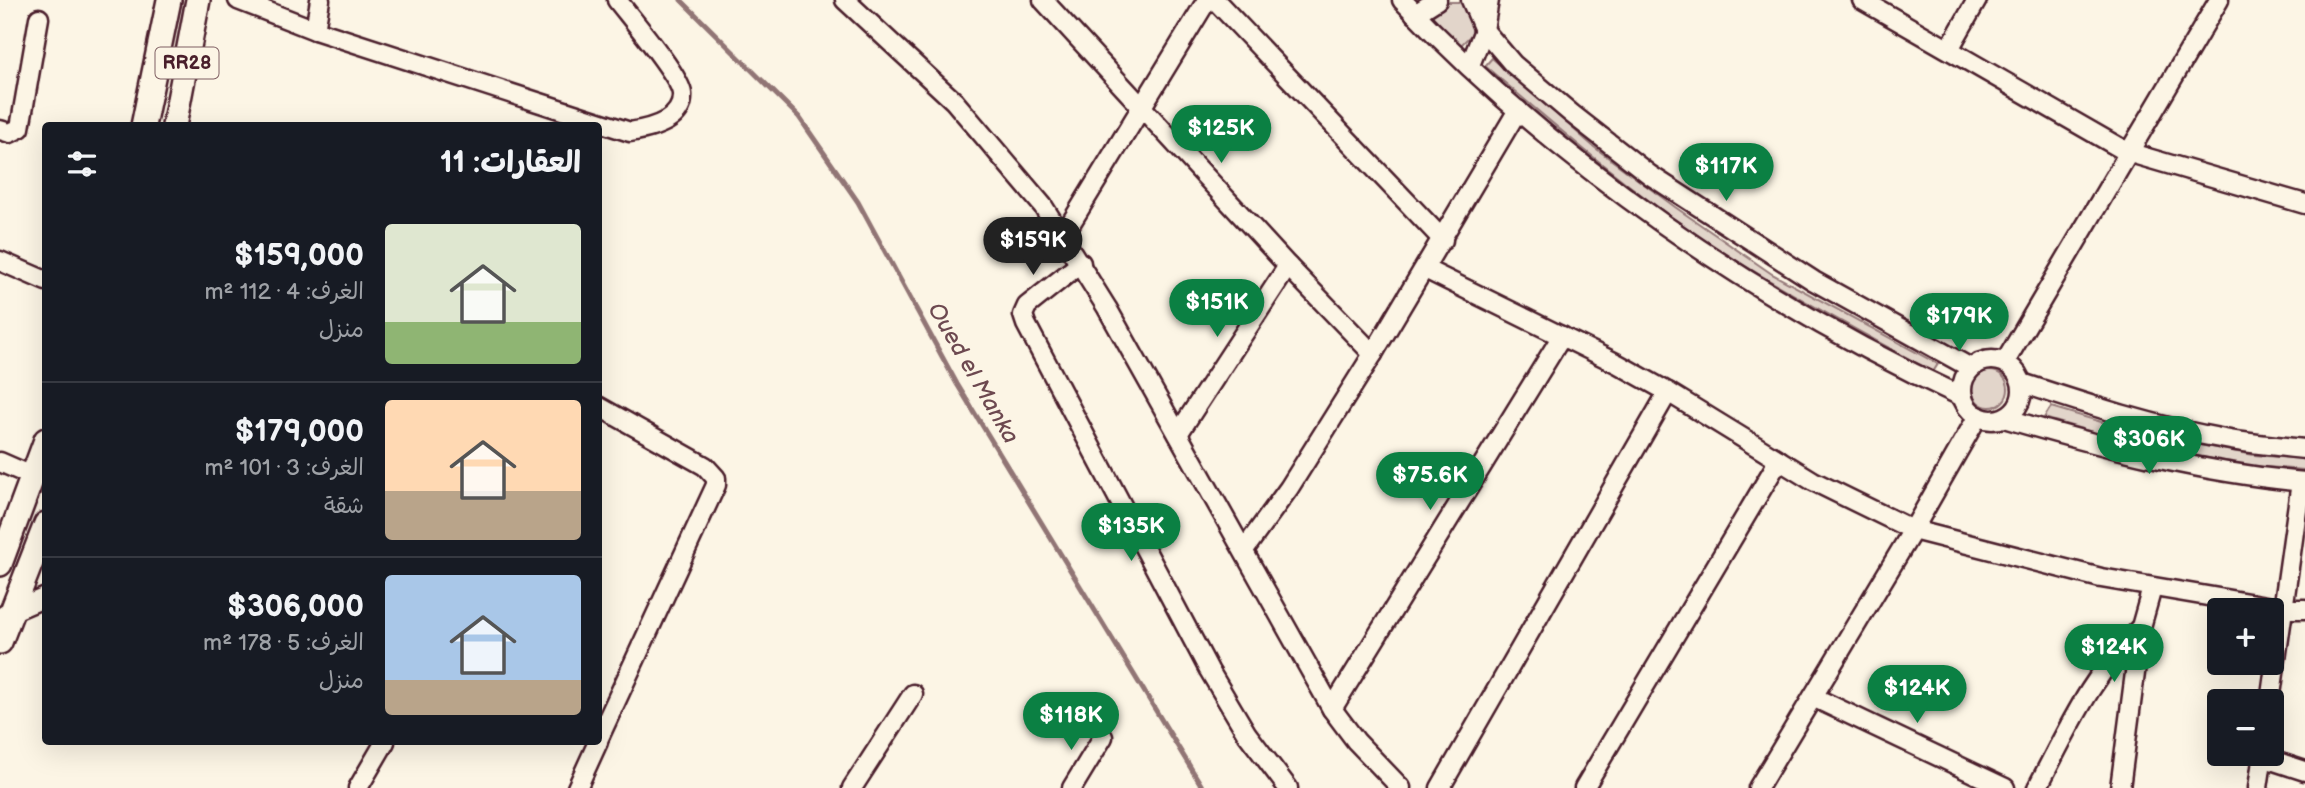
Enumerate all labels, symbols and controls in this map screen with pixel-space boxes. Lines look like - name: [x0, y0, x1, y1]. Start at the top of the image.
- road number: RR28: [156, 48, 218, 78]
- pin: $125K: [1172, 106, 1270, 165]
- text: $125K: [1187, 114, 1255, 142]
- pin: $117K: [1677, 144, 1775, 203]
- icon: filters: [63, 145, 101, 183]
- text: العقارات: 11: [440, 145, 581, 181]
- text: $117K: [1695, 152, 1757, 180]
- pin: $159K: [984, 218, 1082, 277]
- text: $159K: [999, 226, 1067, 254]
- text: $159,000: [234, 238, 364, 274]
- icon: home: [441, 252, 525, 336]
- text: الغرف: 4 · 112 m²: [205, 278, 364, 306]
- pin: $151K: [1168, 280, 1266, 339]
- text: $151K: [1185, 288, 1249, 316]
- pin: $179K: [1910, 294, 2008, 353]
- water label: Oued el Manka: [921, 298, 1025, 448]
- text: $179K: [1926, 302, 1992, 330]
- text: منزل: [319, 316, 364, 344]
- text: $179,000: [235, 414, 364, 450]
- pin: $306K: [2100, 416, 2198, 476]
- text: $306K: [2113, 425, 2185, 453]
- icon: home: [441, 428, 525, 512]
- pin: $75.6K: [1373, 452, 1487, 512]
- text: الغرف: 3 · 101 m²: [204, 454, 364, 482]
- text: $75.6K: [1392, 461, 1468, 489]
- text: شقة: [324, 492, 364, 520]
- pin: $135K: [1082, 504, 1180, 563]
- text: $135K: [1097, 512, 1165, 540]
- text: $306,000: [227, 589, 364, 625]
- map controls: [2207, 598, 2284, 766]
- button: +: [2207, 598, 2284, 675]
- icon: home: [441, 603, 525, 687]
- pin: $124K: [2065, 624, 2163, 684]
- text: الغرف: 5 · 178 m²: [203, 629, 364, 657]
- text: $124K: [2081, 633, 2147, 661]
- pin: $124K: [1868, 666, 1966, 725]
- text: منزل: [319, 667, 364, 695]
- text: $124K: [1884, 674, 1950, 702]
- button: −: [2207, 689, 2284, 766]
- pin: $118K: [1022, 692, 1120, 752]
- text: $118K: [1039, 701, 1103, 729]

